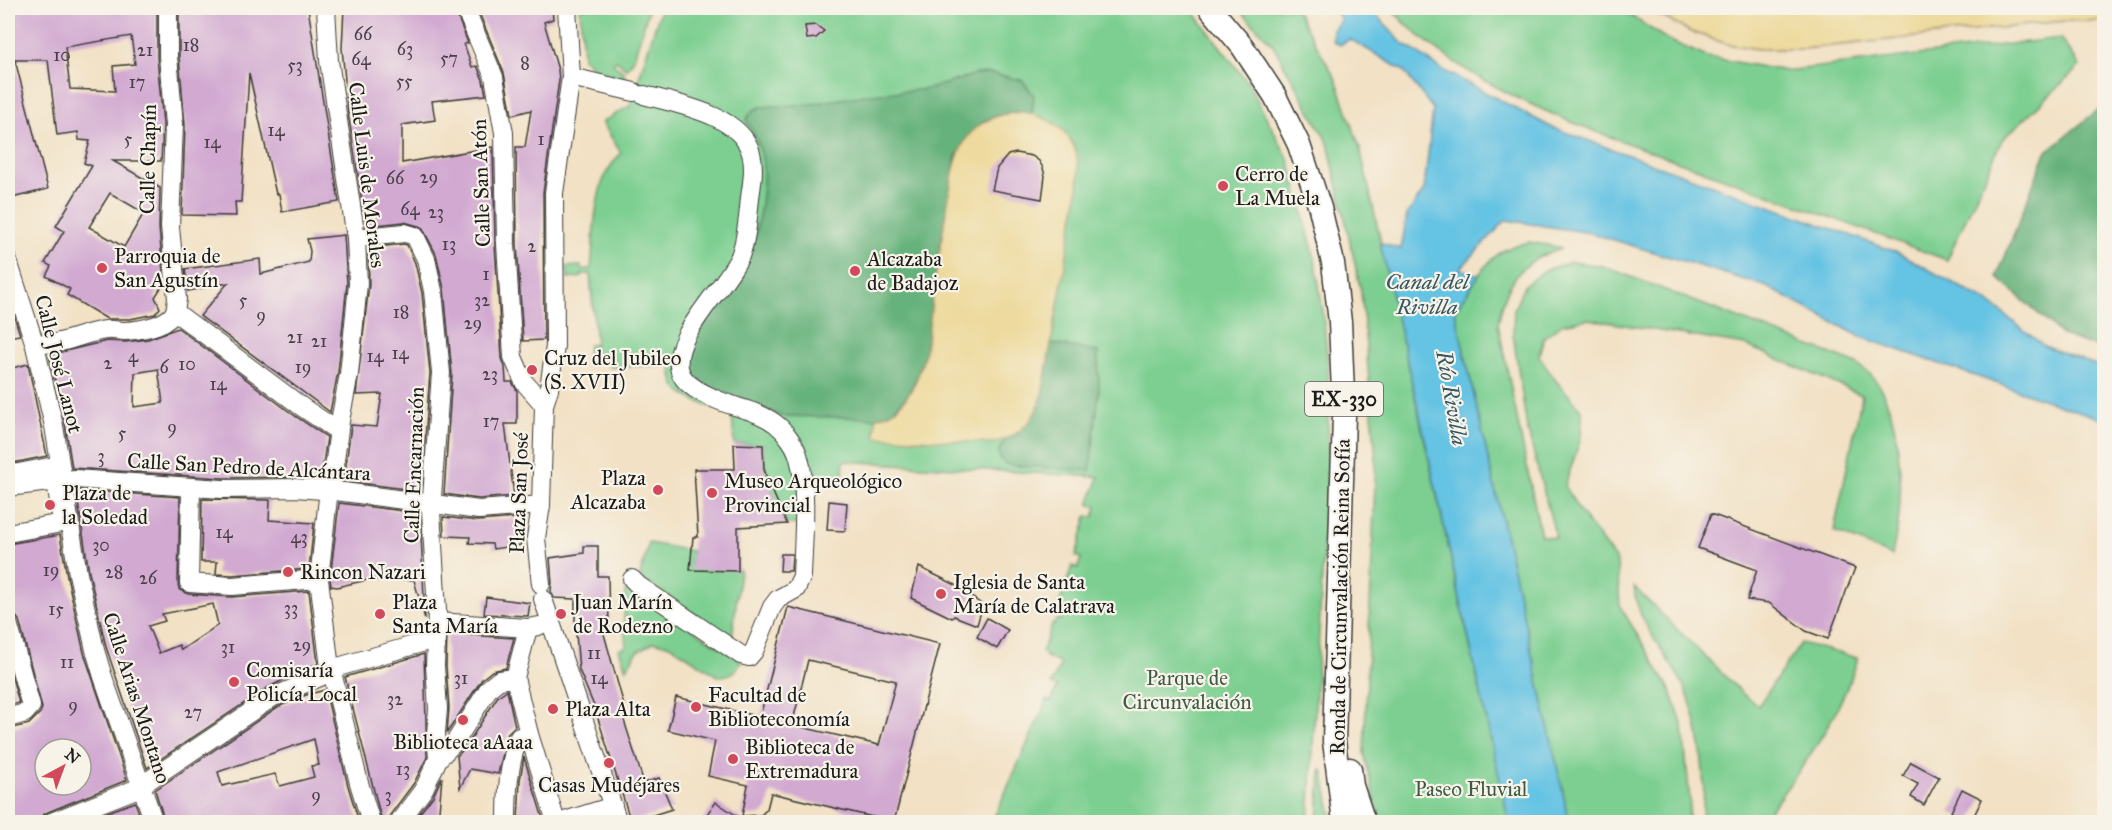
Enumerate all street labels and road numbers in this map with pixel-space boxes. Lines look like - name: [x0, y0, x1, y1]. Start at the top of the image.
- street label: Calle Luis de Morales: [343, 81, 391, 269]
- street label: Calle Chapín: [134, 104, 162, 214]
- street label: Calle San Atón: [466, 119, 496, 247]
- street label: Calle José Lanot: [29, 292, 89, 436]
- road number: EX-330: [1305, 382, 1383, 416]
- street label: Calle Encarnación: [398, 386, 430, 544]
- street label: Plaza San José: [504, 431, 534, 554]
- street label: Ronda de Circunvalación Reina Sofía: [1324, 438, 1356, 755]
- street label: Calle San Pedro de Alcántara: [126, 448, 372, 486]
- street label: Calle Arias Montano: [97, 609, 177, 787]

